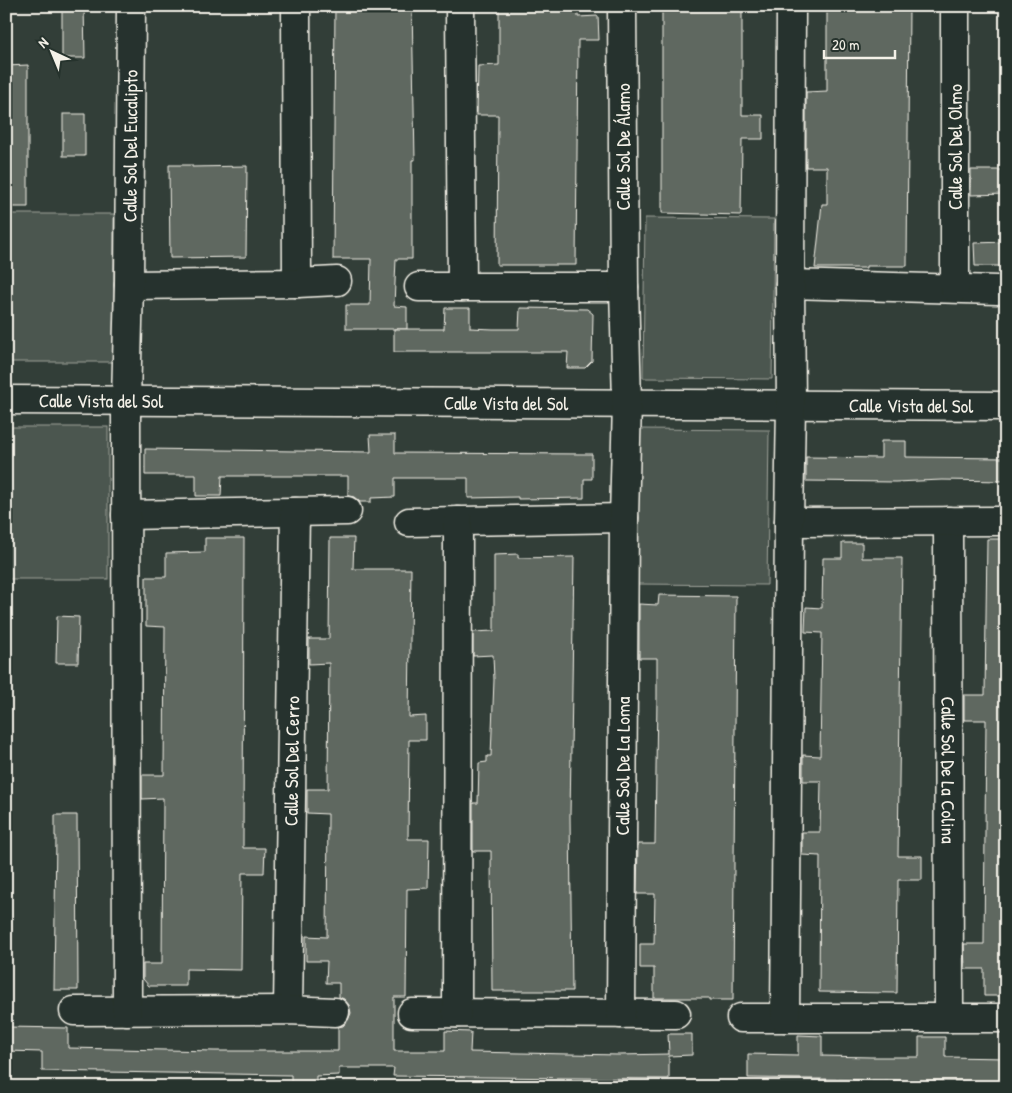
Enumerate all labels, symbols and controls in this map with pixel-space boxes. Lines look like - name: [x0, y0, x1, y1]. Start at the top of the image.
- north arrow: [28, 28, 78, 78]
- scale bar: [824, 28, 896, 60]
- text: N: [33, 32, 52, 52]
- text: 20 m: [832, 34, 859, 55]
- street label: Calle Sol Del Eucalipto: [116, 69, 144, 222]
- street label: Calle Sol De Álamo: [610, 83, 636, 211]
- street label: Calle Sol Del Olmo: [942, 84, 968, 210]
- street label: Calle Vista del Sol: [39, 387, 164, 414]
- street label: Calle Vista del Sol: [444, 390, 569, 416]
- street label: Calle Vista del Sol: [849, 392, 974, 419]
- street label: Calle Sol Del Cerro: [278, 695, 305, 826]
- street label: Calle Sol De La Loma: [609, 696, 636, 836]
- street label: Calle Sol De La Colina: [935, 696, 962, 844]

